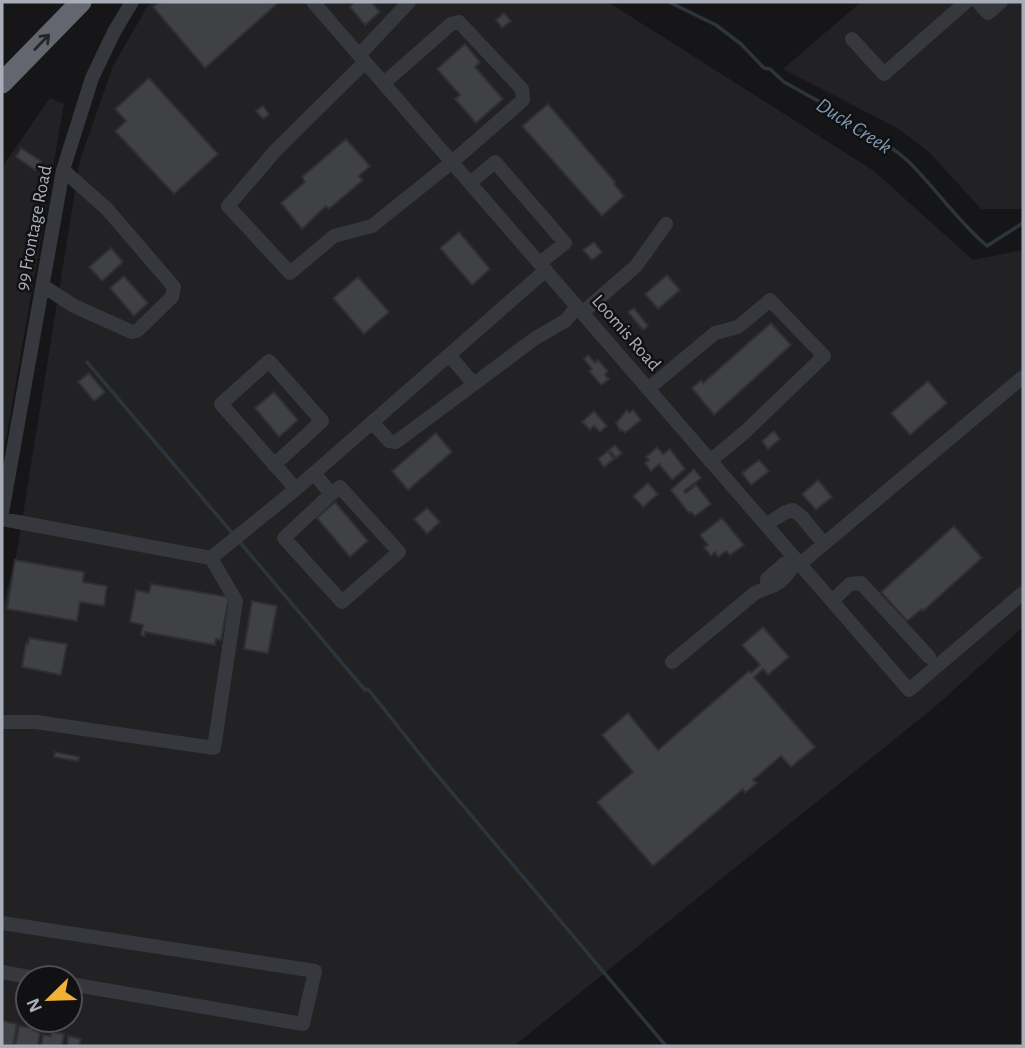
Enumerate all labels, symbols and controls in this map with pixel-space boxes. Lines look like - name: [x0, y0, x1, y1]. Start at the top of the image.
- one-way arrow: [33, 34, 50, 51]
- water label: Duck Creek: [813, 94, 896, 158]
- street label: 99 Frontage Road: [13, 164, 56, 292]
- street label: Loomis Road: [588, 291, 664, 375]
- north arrow: [14, 964, 84, 1034]
- text: N: [23, 995, 46, 1015]

